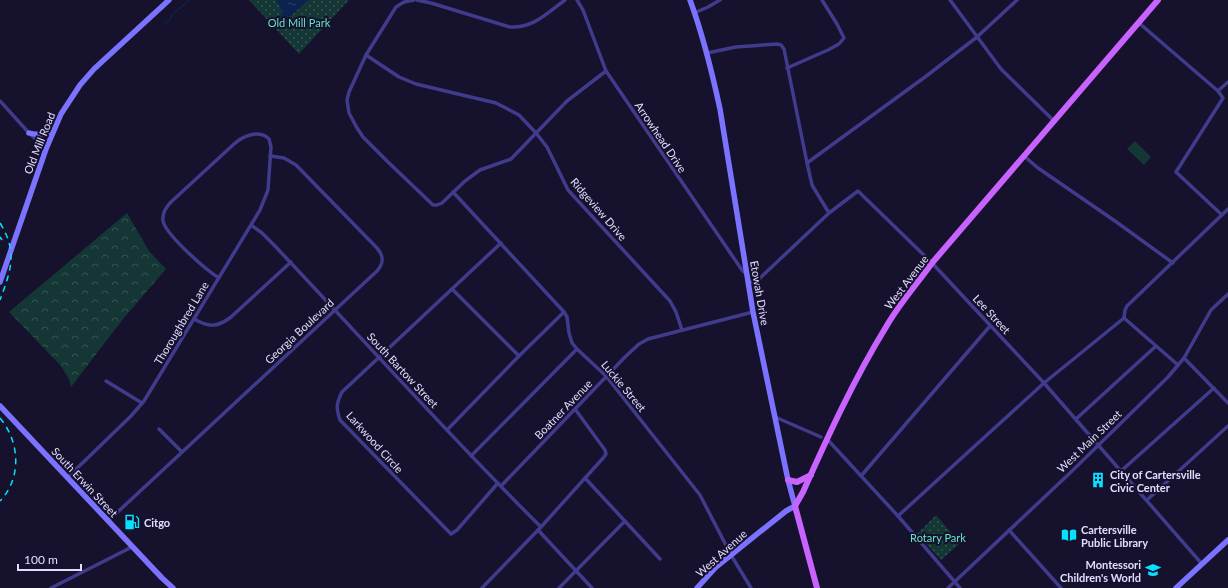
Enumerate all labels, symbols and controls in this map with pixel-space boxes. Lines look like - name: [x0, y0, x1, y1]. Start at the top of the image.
- park label: Old Mill Park: [268, 16, 331, 29]
- street label: Arrowhead Drive: [633, 99, 690, 175]
- street label: Old Mill Road: [21, 110, 57, 176]
- street label: Ridgeview Drive: [568, 175, 630, 243]
- street label: West Avenue: [882, 252, 931, 312]
- street label: Etowah Drive: [748, 260, 772, 327]
- street label: Thoroughbred Lane: [151, 279, 211, 367]
- street label: Lee Street: [971, 292, 1013, 336]
- street label: Georgia Boulevard: [262, 296, 336, 366]
- street label: South Bartow Street: [365, 330, 441, 410]
- street label: Luckie Street: [599, 358, 649, 414]
- street label: Boatner Avenue: [532, 377, 595, 441]
- street label: West Main Street: [1054, 407, 1124, 475]
- street label: Larkwood Circle: [344, 409, 406, 476]
- street label: South Erwin Street: [49, 444, 121, 520]
- place label: City of Cartersville Civic Center: [1110, 468, 1201, 494]
- building icon: City of Cartersville Civic Center: [1089, 471, 1107, 489]
- fuel station icon: Citgo: [123, 513, 141, 531]
- place label: Citgo: [144, 516, 170, 529]
- place label: Cartersville Public Library: [1081, 523, 1148, 549]
- library icon: Cartersville Public Library: [1060, 526, 1078, 544]
- street label: West Avenue: [693, 527, 749, 579]
- park label: Rotary Park: [910, 531, 966, 544]
- scale bar: [18, 546, 81, 572]
- text: 100 m: [24, 552, 58, 567]
- place label: Montessori Children's World: [1060, 558, 1141, 584]
- school or university icon: Montessori Children's World: [1144, 561, 1162, 579]

